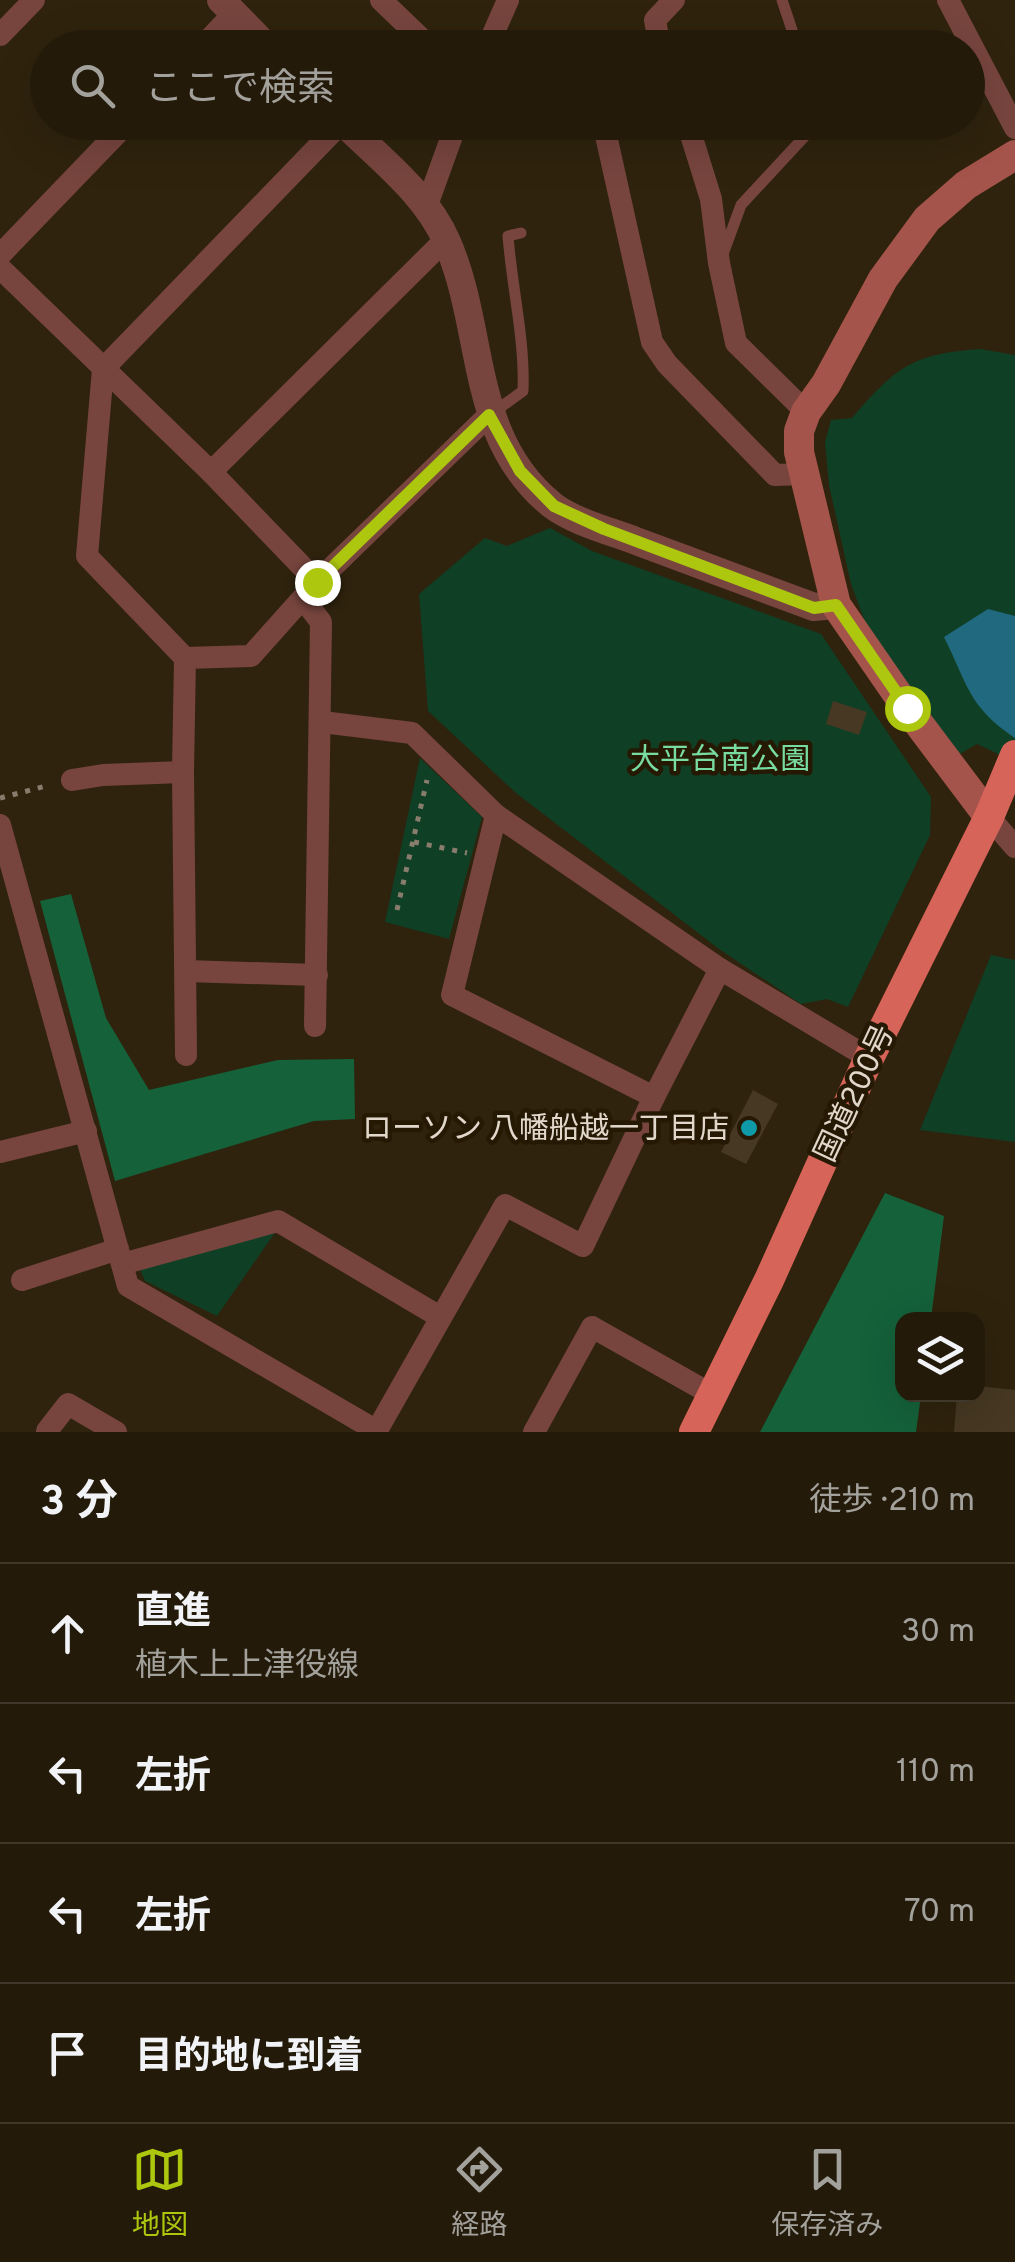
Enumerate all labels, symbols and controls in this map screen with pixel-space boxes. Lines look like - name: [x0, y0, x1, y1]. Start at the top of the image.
- search box: [30, 30, 985, 140]
- icon: search: [65, 58, 120, 113]
- text: ここで検索: [145, 66, 335, 115]
- route end: [295, 560, 341, 606]
- route start: [885, 686, 931, 732]
- park label: 大平台南公園: [630, 743, 810, 780]
- street label: 国道200号: [809, 1020, 904, 1168]
- place label: ローソン 八幡船越一丁目店: [362, 1112, 729, 1149]
- marker: ローソン 八幡船越一丁目店: [738, 1117, 760, 1139]
- map controls: [895, 1312, 985, 1402]
- button: layers: [895, 1312, 985, 1402]
- text: 3 分: [40, 1477, 118, 1530]
- text: 徒歩 · 210 m: [809, 1482, 975, 1522]
- text: 直進: [135, 1589, 211, 1638]
- icon: ahead: [40, 1606, 95, 1661]
- text: 30 m: [901, 1613, 975, 1653]
- text: 植木上上津役線: [135, 1647, 359, 1687]
- icon: left: [40, 1746, 95, 1801]
- text: 110 m: [896, 1753, 975, 1793]
- text: 左折: [135, 1754, 211, 1803]
- icon: left: [40, 1886, 95, 1941]
- text: 70 m: [904, 1893, 975, 1933]
- text: 左折: [135, 1894, 211, 1943]
- icon: arrive: [40, 2026, 95, 2081]
- text: 目的地に到着: [135, 2034, 363, 2083]
- tab: 地図: [132, 2142, 188, 2245]
- tab: 経路: [451, 2142, 507, 2245]
- tab: 保存済み: [771, 2142, 883, 2245]

